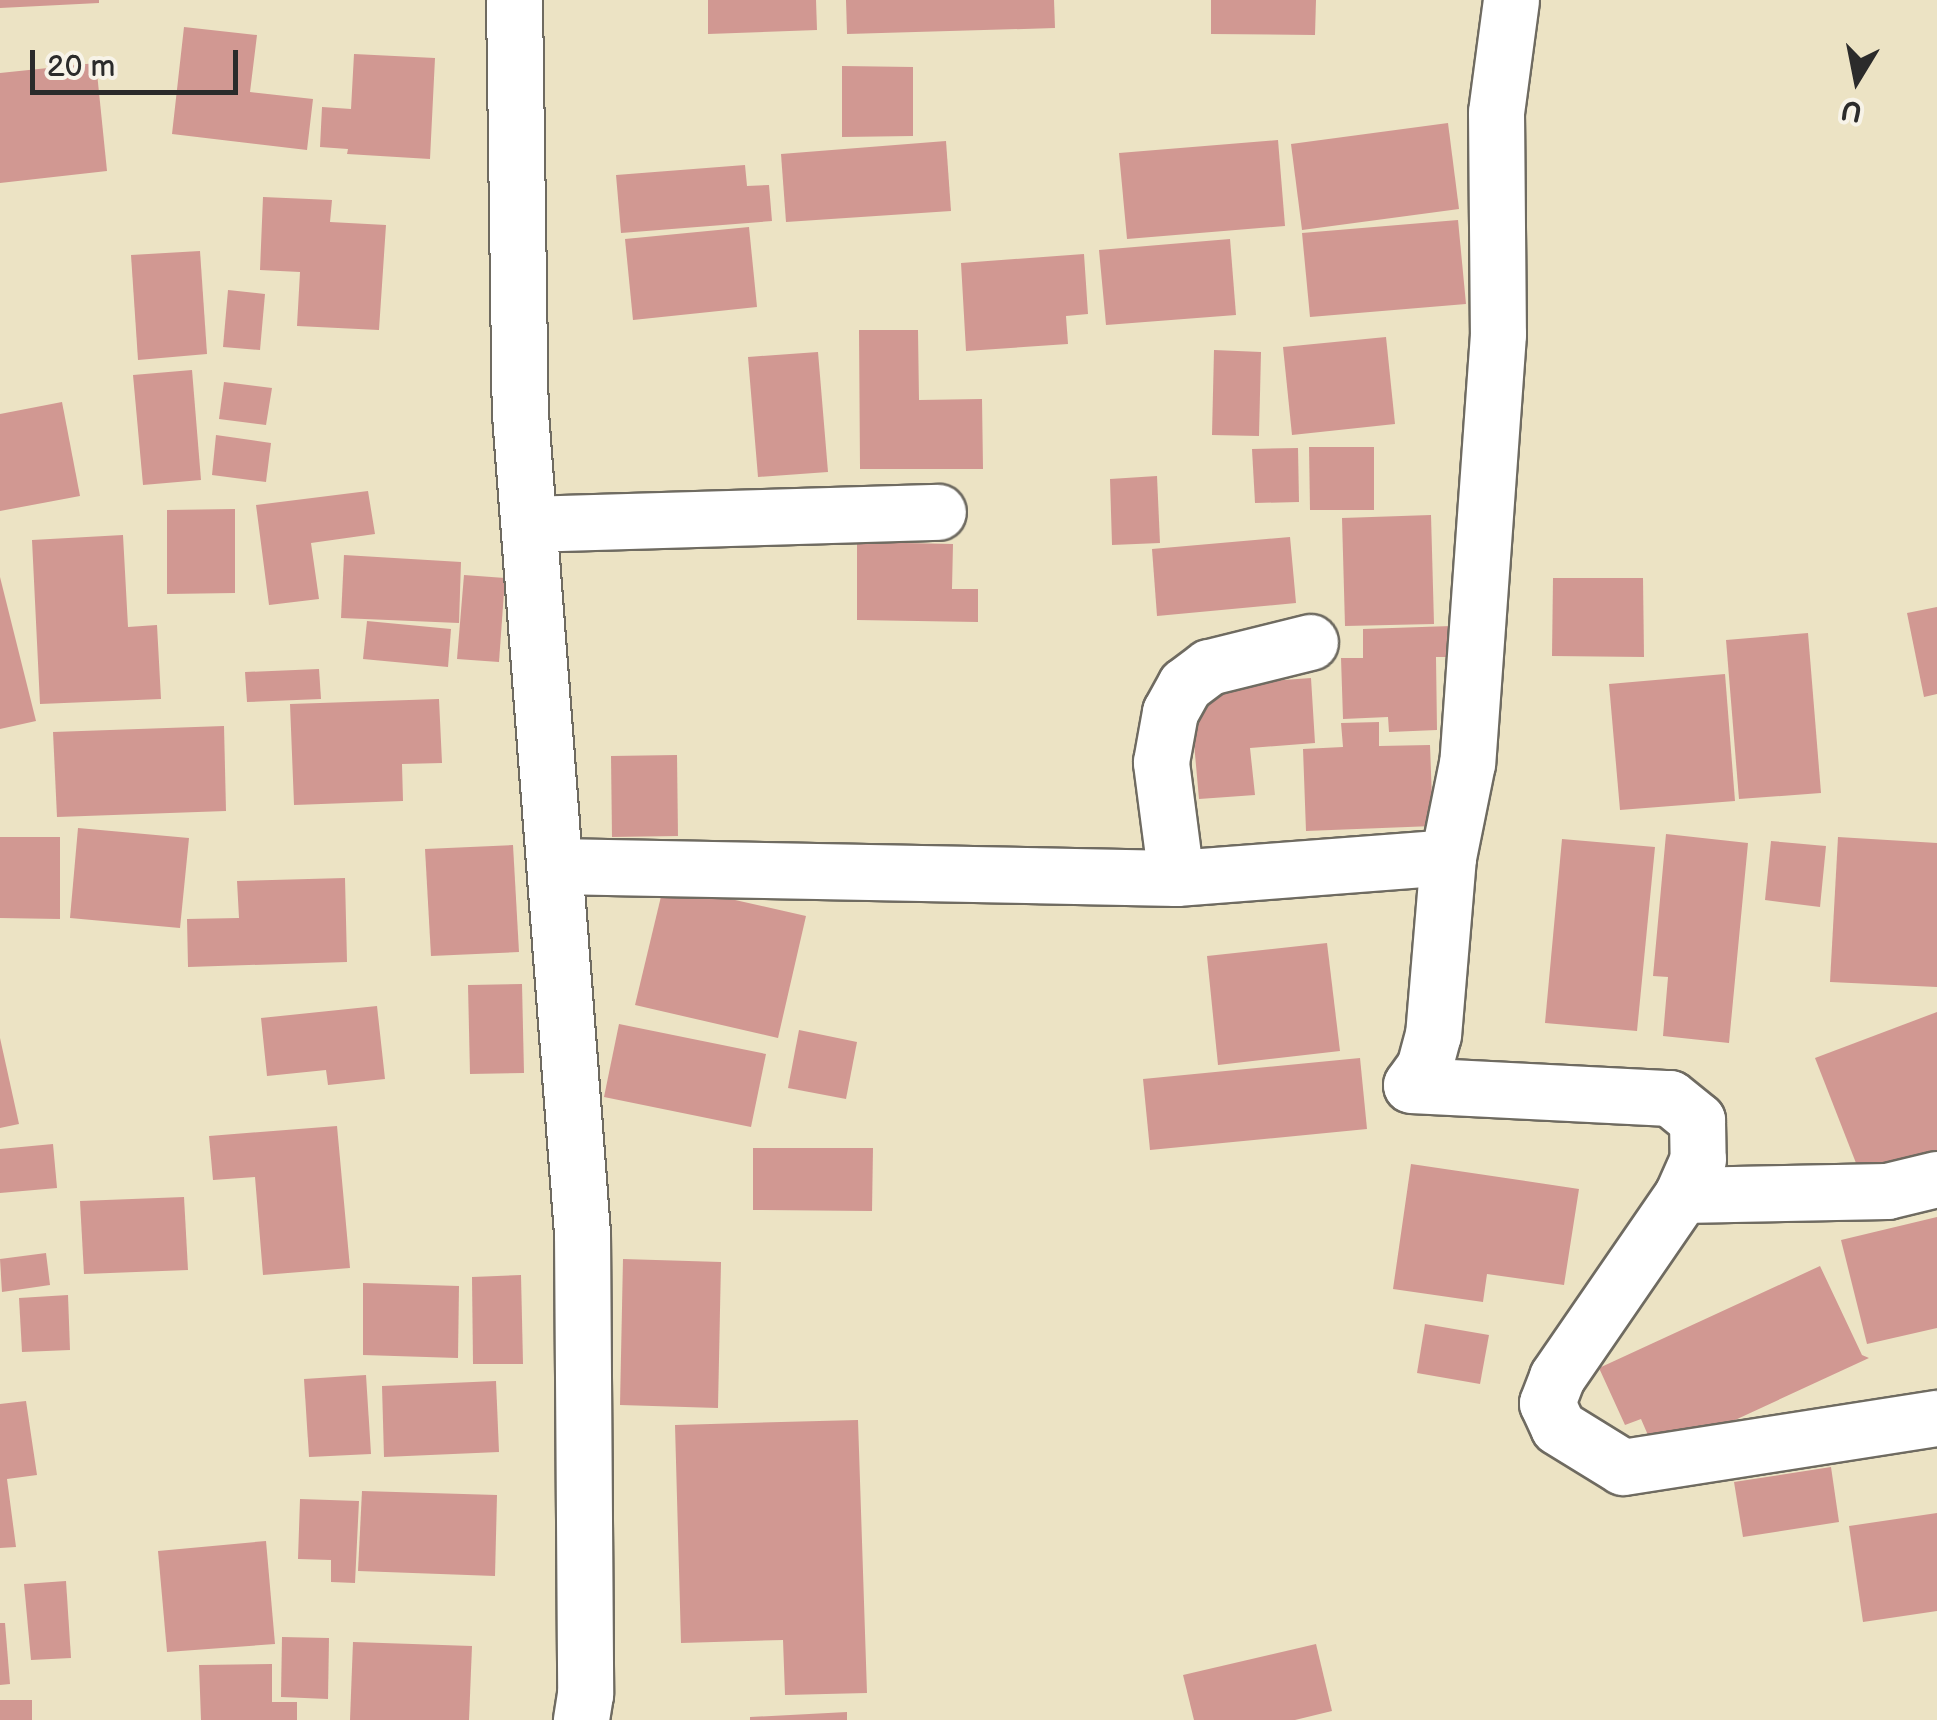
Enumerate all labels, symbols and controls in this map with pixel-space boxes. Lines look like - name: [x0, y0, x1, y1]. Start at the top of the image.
- scale bar: [35, 30, 242, 92]
- north arrow: [1807, 30, 1907, 130]
- text: 20 m: [47, 49, 115, 85]
- text: U: [1839, 92, 1864, 128]

